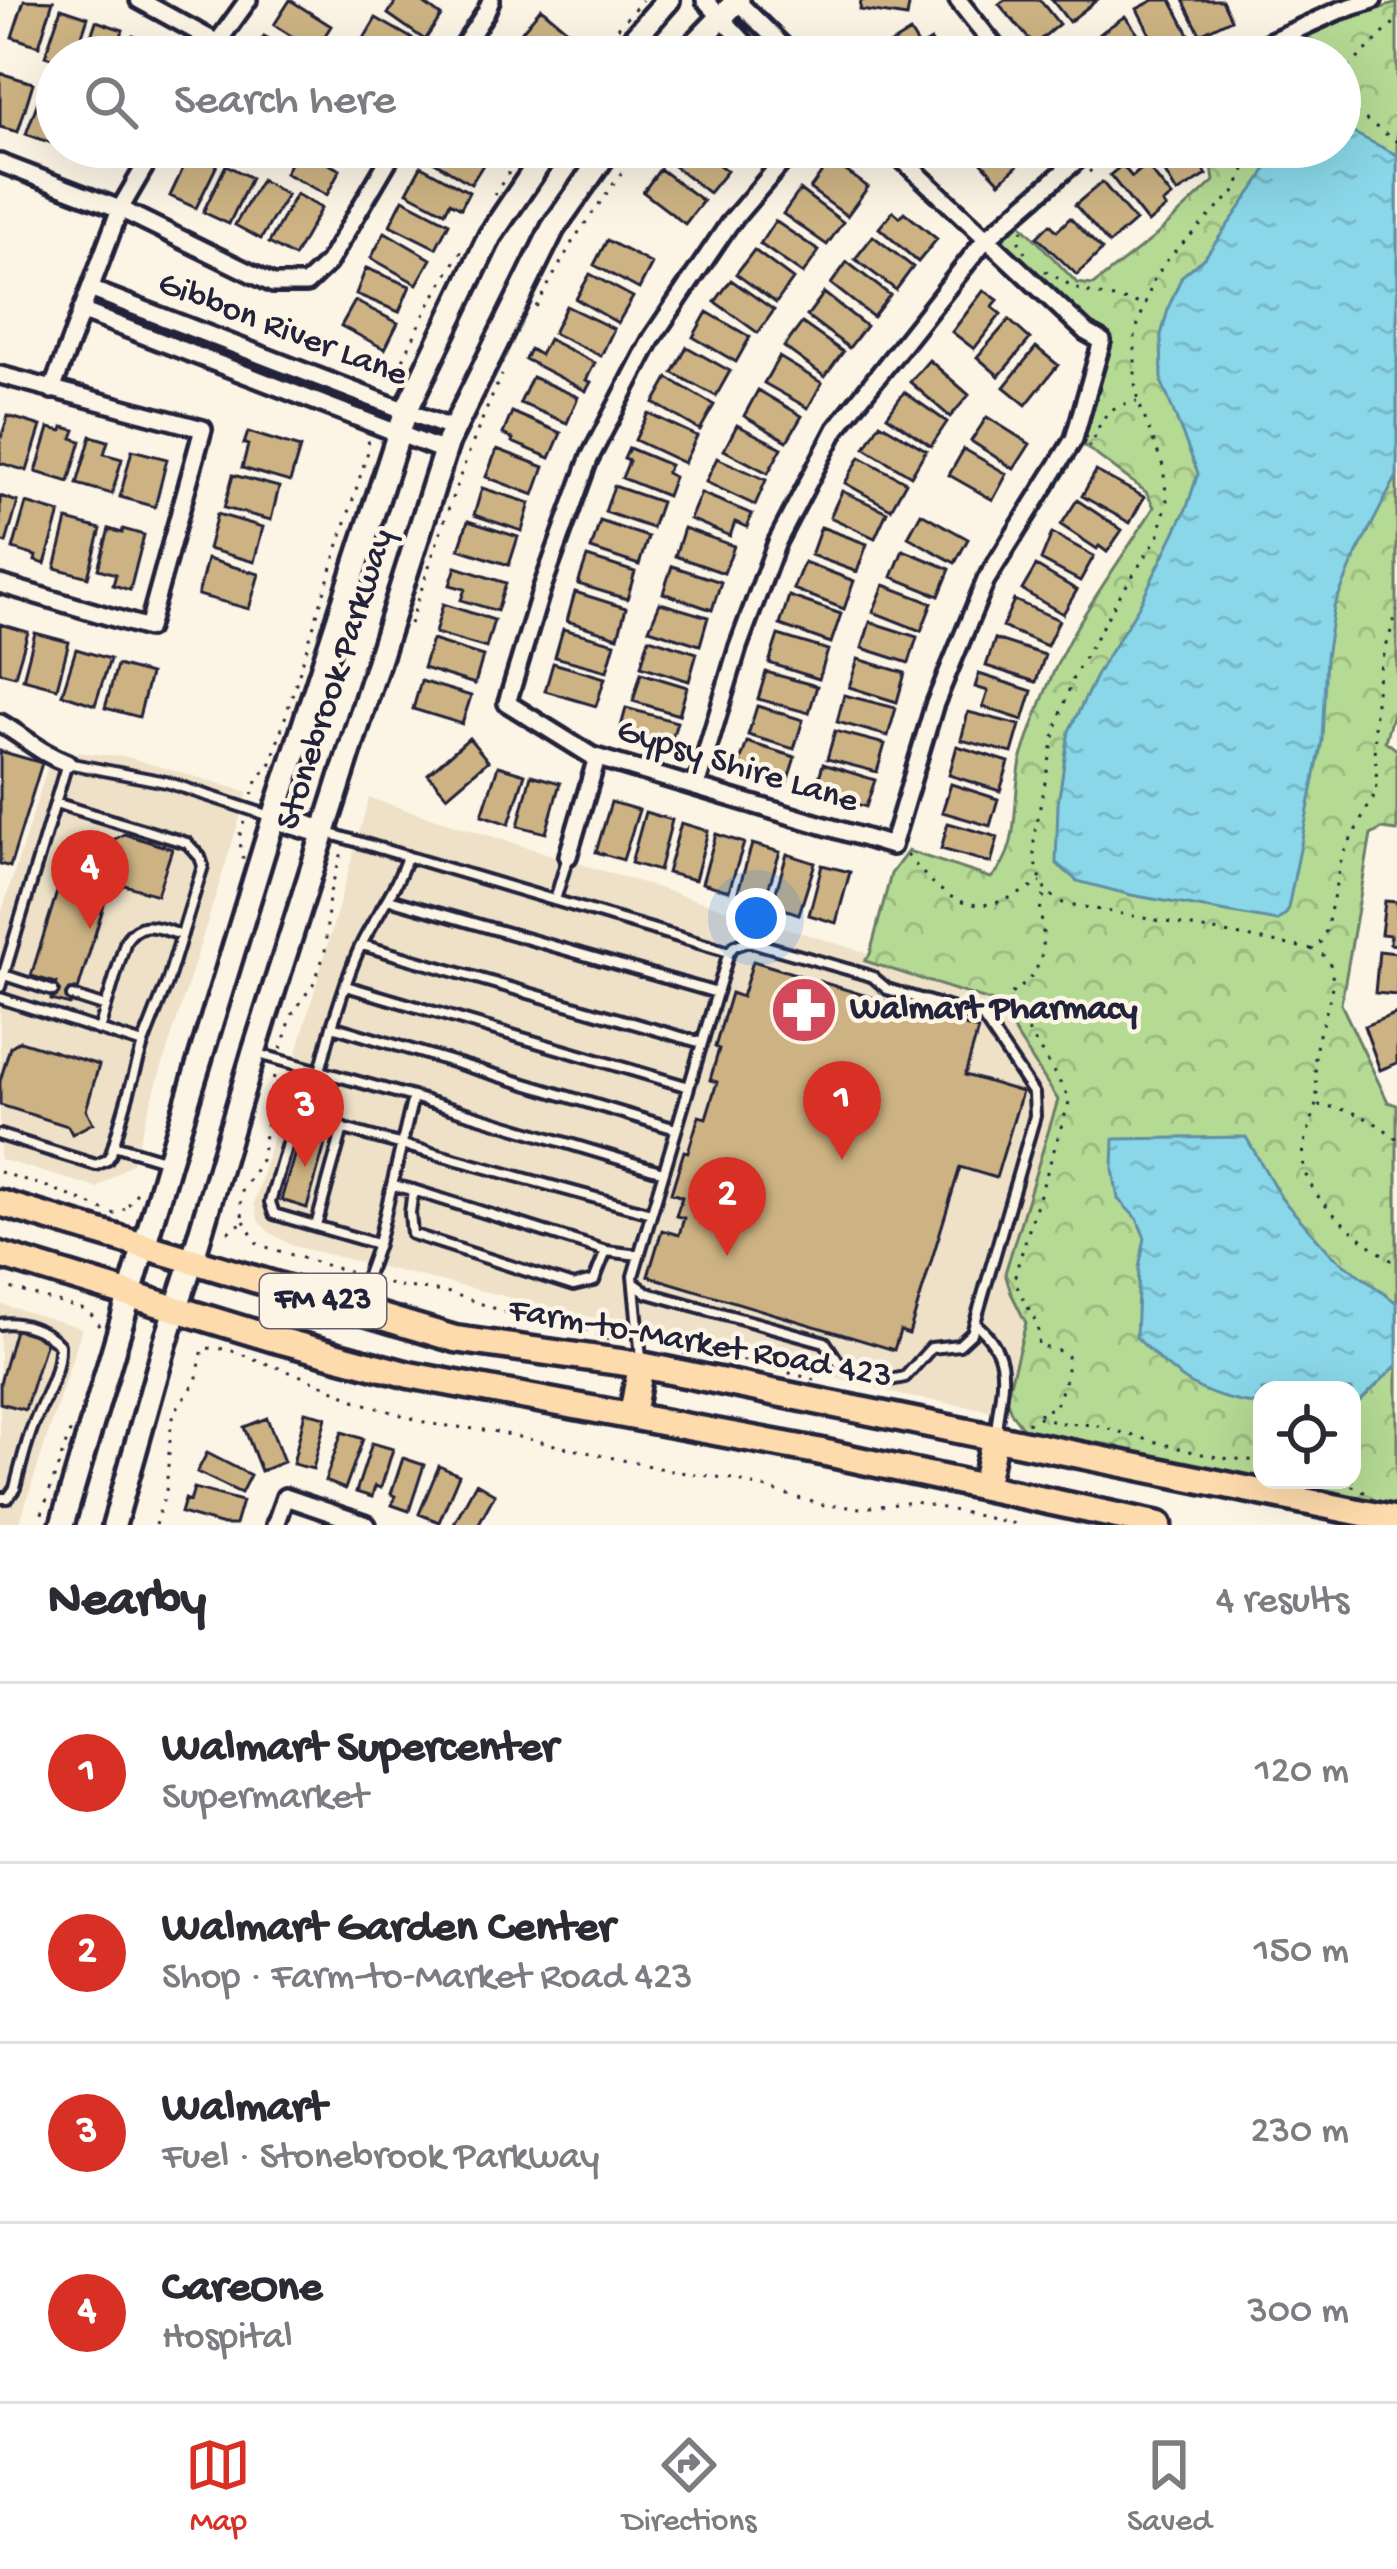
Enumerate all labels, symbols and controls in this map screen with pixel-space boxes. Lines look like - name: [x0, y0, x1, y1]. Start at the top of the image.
- search box: [36, 36, 1361, 168]
- icon: search: [78, 69, 144, 135]
- text: Search here: [174, 76, 396, 129]
- street label: Gibbon River Lane: [151, 264, 413, 399]
- street label: Stonebrook Parkway: [268, 524, 406, 836]
- street label: Gypsy Shire Lane: [611, 711, 863, 825]
- pin: 4: [51, 830, 129, 929]
- your location: [726, 888, 786, 948]
- pharmacy icon: Walmart Pharmacy: [769, 975, 839, 1045]
- place label: Walmart Pharmacy: [850, 989, 1138, 1032]
- pin: 1: [803, 1061, 881, 1160]
- pin: 3: [266, 1068, 344, 1167]
- pin: 2: [688, 1157, 766, 1256]
- road number: FM 423: [260, 1274, 386, 1328]
- street label: Farm-to-Market Road 423: [504, 1290, 895, 1400]
- map controls: [1253, 1381, 1361, 1489]
- button: locate: [1253, 1381, 1361, 1489]
- text: Nearby: [48, 1573, 206, 1633]
- text: 4 results: [1216, 1580, 1349, 1626]
- text: Walmart Supercenter: [162, 1723, 558, 1776]
- text: 1: [79, 1750, 95, 1796]
- text: 120 m: [1255, 1750, 1349, 1796]
- text: Supermarket: [162, 1776, 368, 1822]
- text: Walmart Garden Center: [162, 1903, 614, 1956]
- text: 2: [77, 1930, 97, 1976]
- text: 150 m: [1254, 1930, 1349, 1976]
- text: Shop · Farm-to-Market Road 423: [162, 1956, 692, 2002]
- text: Walmart: [162, 2083, 326, 2136]
- text: 3: [77, 2110, 97, 2156]
- text: 230 m: [1251, 2110, 1349, 2156]
- text: Fuel · Stonebrook Parkway: [162, 2136, 600, 2182]
- text: CareOne: [162, 2263, 322, 2316]
- text: 4: [78, 2290, 96, 2336]
- text: 300 m: [1248, 2290, 1349, 2336]
- text: Hospital: [162, 2316, 293, 2362]
- tab: Map: [185, 2432, 251, 2542]
- tab: Directions: [622, 2432, 756, 2542]
- tab: Saved: [1127, 2432, 1212, 2542]

